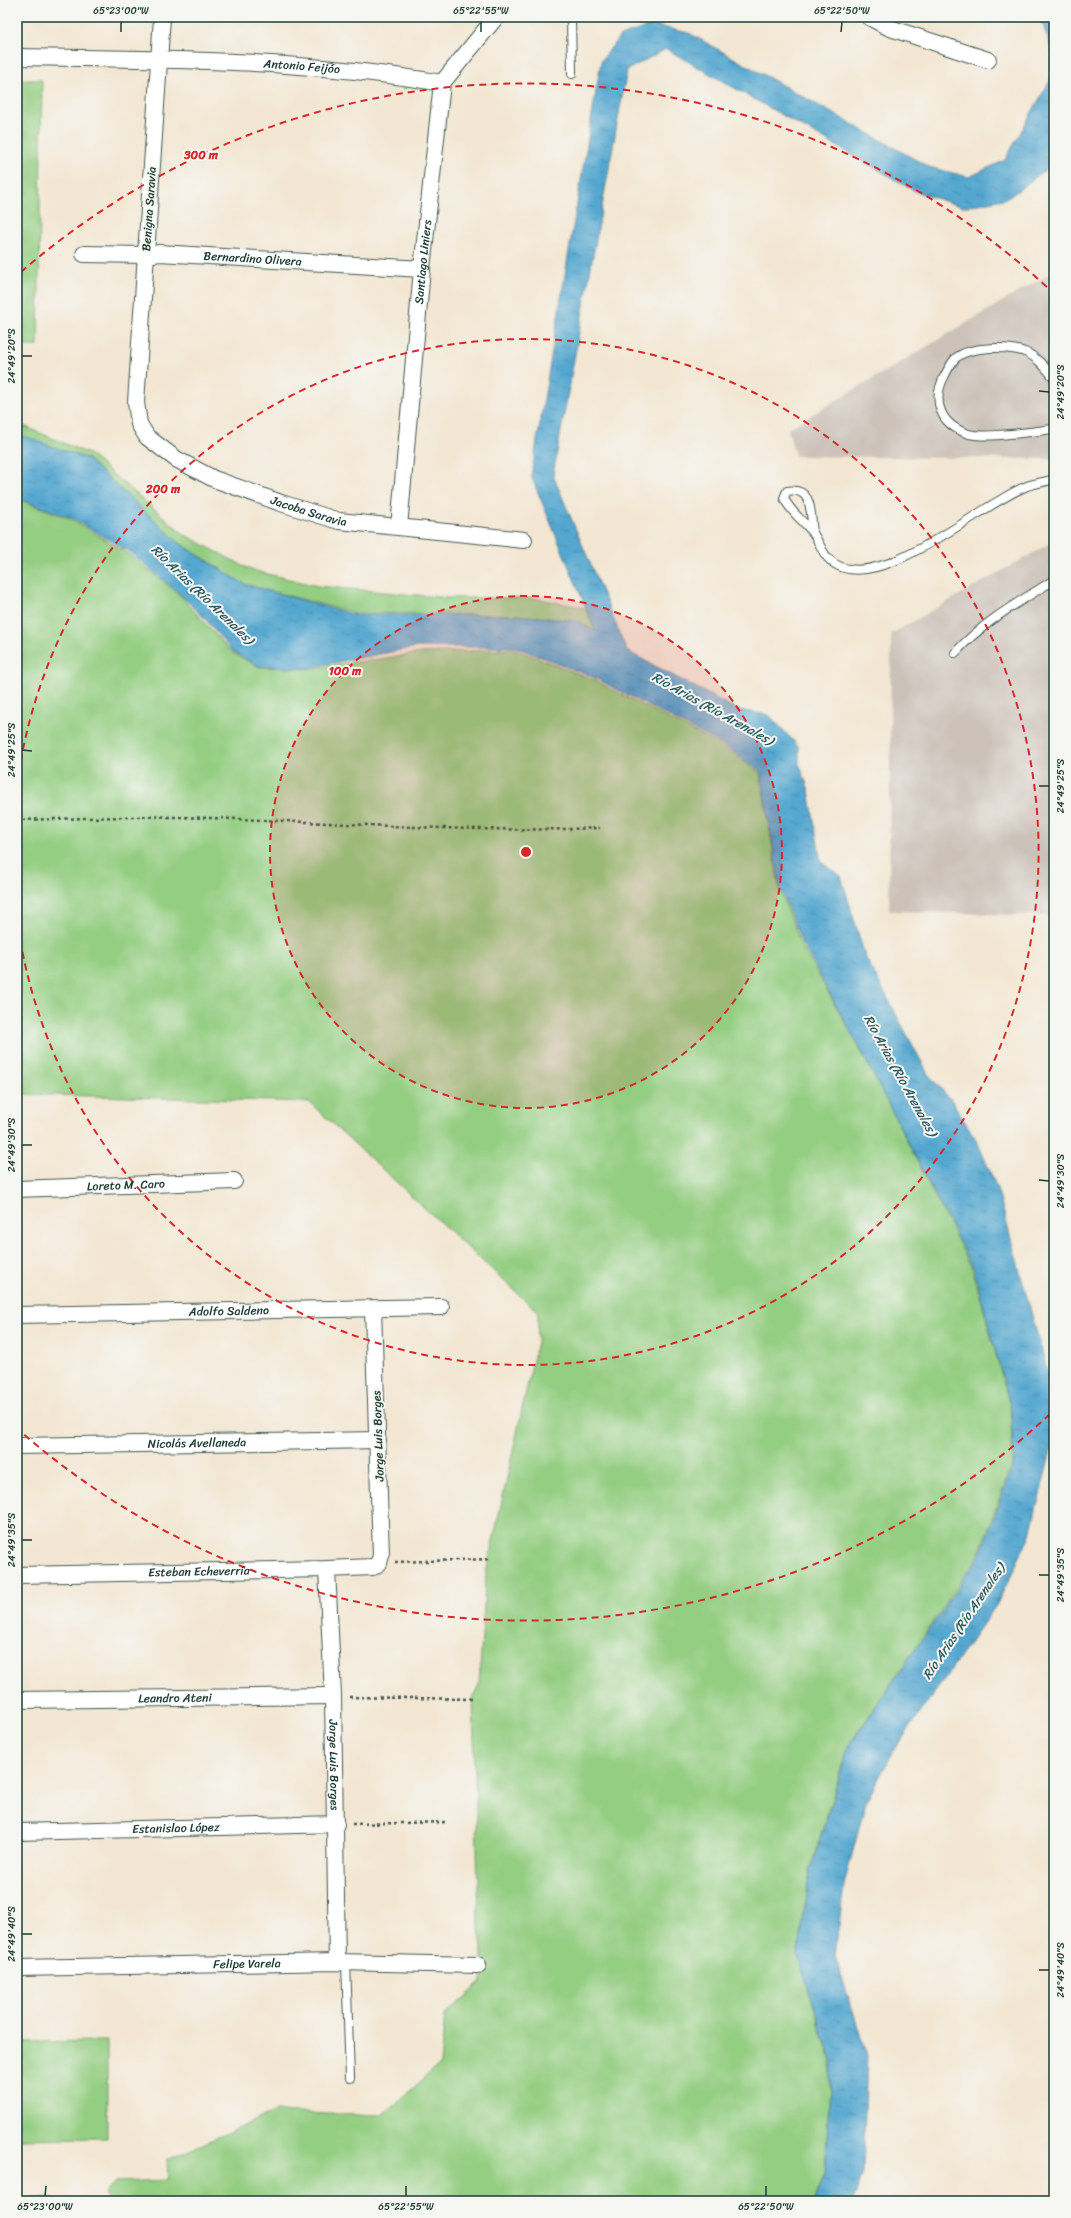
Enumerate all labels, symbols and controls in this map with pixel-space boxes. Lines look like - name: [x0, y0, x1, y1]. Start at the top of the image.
- text: 65°23'00"W: [93, 2, 149, 20]
- text: 65°22'55"W: [453, 2, 509, 20]
- text: 65°22'50"W: [814, 2, 870, 20]
- street label: Antonio Feijóo: [262, 52, 341, 80]
- text: 300 m: [183, 144, 219, 166]
- street label: Benigna Saravia: [135, 166, 163, 252]
- street label: Santiago Liniers: [408, 219, 438, 305]
- street label: Bernardino Olivera: [203, 245, 302, 273]
- text: 24°49'20"S: [3, 328, 21, 383]
- text: 24°49'20"S: [1052, 364, 1070, 419]
- text: 200 m: [145, 478, 181, 500]
- street label: Jacoba Saravia: [267, 489, 348, 533]
- water label: Río Arias (Río Arenales): [146, 539, 261, 651]
- text: 100 m: [329, 660, 362, 682]
- water label: Río Arias (Río Arenales): [648, 665, 780, 753]
- text: 24°49'25"S: [3, 722, 21, 777]
- text: 24°49'25"S: [1052, 758, 1070, 813]
- centre of rings: [519, 845, 533, 859]
- water label: Río Arias (Río Arenales): [858, 1010, 945, 1142]
- text: 24°49'30"S: [3, 1117, 21, 1172]
- text: 24°49'30"S: [1052, 1153, 1070, 1208]
- street label: Loreto M. Caro: [86, 1173, 165, 1197]
- street label: Adolfo Saldeno: [188, 1299, 269, 1323]
- street label: Jorge Luis Borges: [365, 1390, 391, 1483]
- street label: Nicolás Avellaneda: [148, 1431, 246, 1455]
- text: 24°49'35"S: [3, 1512, 21, 1567]
- text: 24°49'35"S: [1052, 1547, 1070, 1602]
- water label: Río Arias (Río Arenales): [916, 1557, 1012, 1684]
- street label: Esteban Echeverría: [148, 1559, 251, 1583]
- street label: Leandro Ateni: [138, 1687, 213, 1709]
- street label: Jorge Luis Borges: [322, 1718, 346, 1811]
- street label: Estanislao López: [132, 1816, 220, 1840]
- text: 24°49'40"S: [3, 1906, 21, 1962]
- text: 24°49'40"S: [1052, 1942, 1070, 1998]
- street label: Felipe Varela: [213, 1952, 281, 1975]
- text: 65°23'00"W: [17, 2198, 73, 2216]
- text: 65°22'55"W: [378, 2198, 434, 2216]
- text: 65°22'50"W: [738, 2198, 794, 2216]

